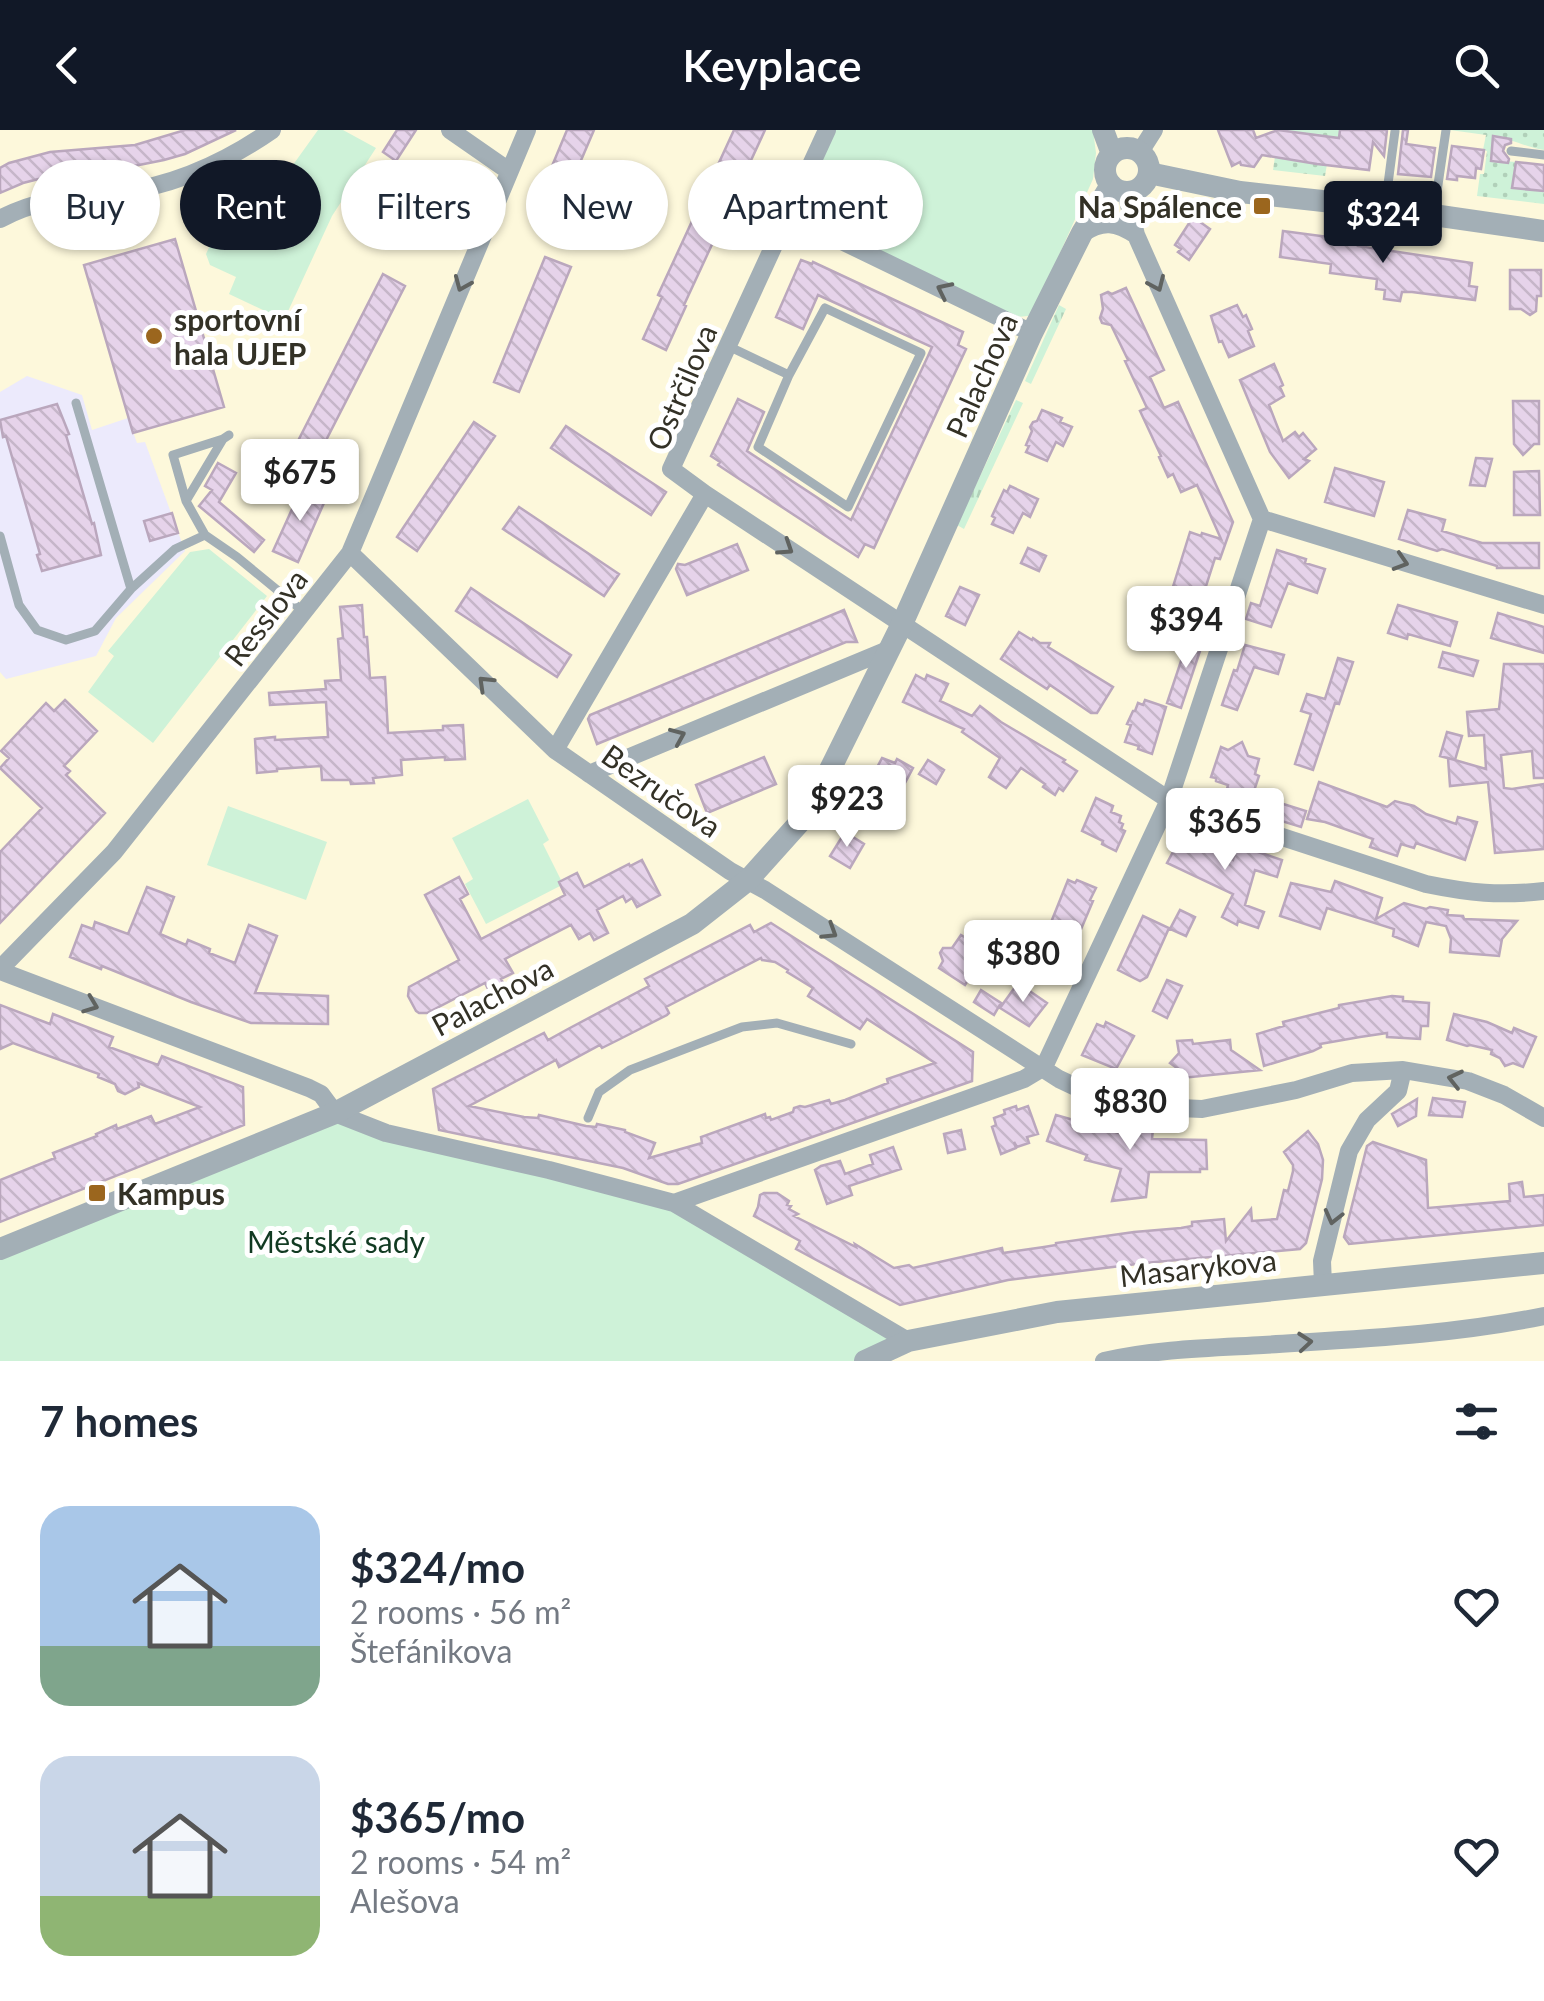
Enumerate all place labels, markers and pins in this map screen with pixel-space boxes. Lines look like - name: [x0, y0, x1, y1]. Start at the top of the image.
- pin: $324: [1324, 181, 1442, 266]
- place label: Na Spálence: [1078, 188, 1242, 224]
- marker: Na Spálence: [1251, 195, 1273, 217]
- place label: sportovní hala UJEP: [174, 301, 306, 371]
- marker: sportovní hala UJEP: [143, 325, 165, 347]
- pin: $675: [241, 439, 359, 524]
- pin: $394: [1127, 586, 1245, 671]
- pin: $923: [788, 765, 906, 850]
- pin: $365: [1166, 788, 1284, 873]
- pin: $380: [964, 920, 1082, 1005]
- pin: $830: [1071, 1068, 1189, 1153]
- place label: Kampus: [117, 1175, 225, 1211]
- marker: Kampus: [86, 1182, 108, 1204]

